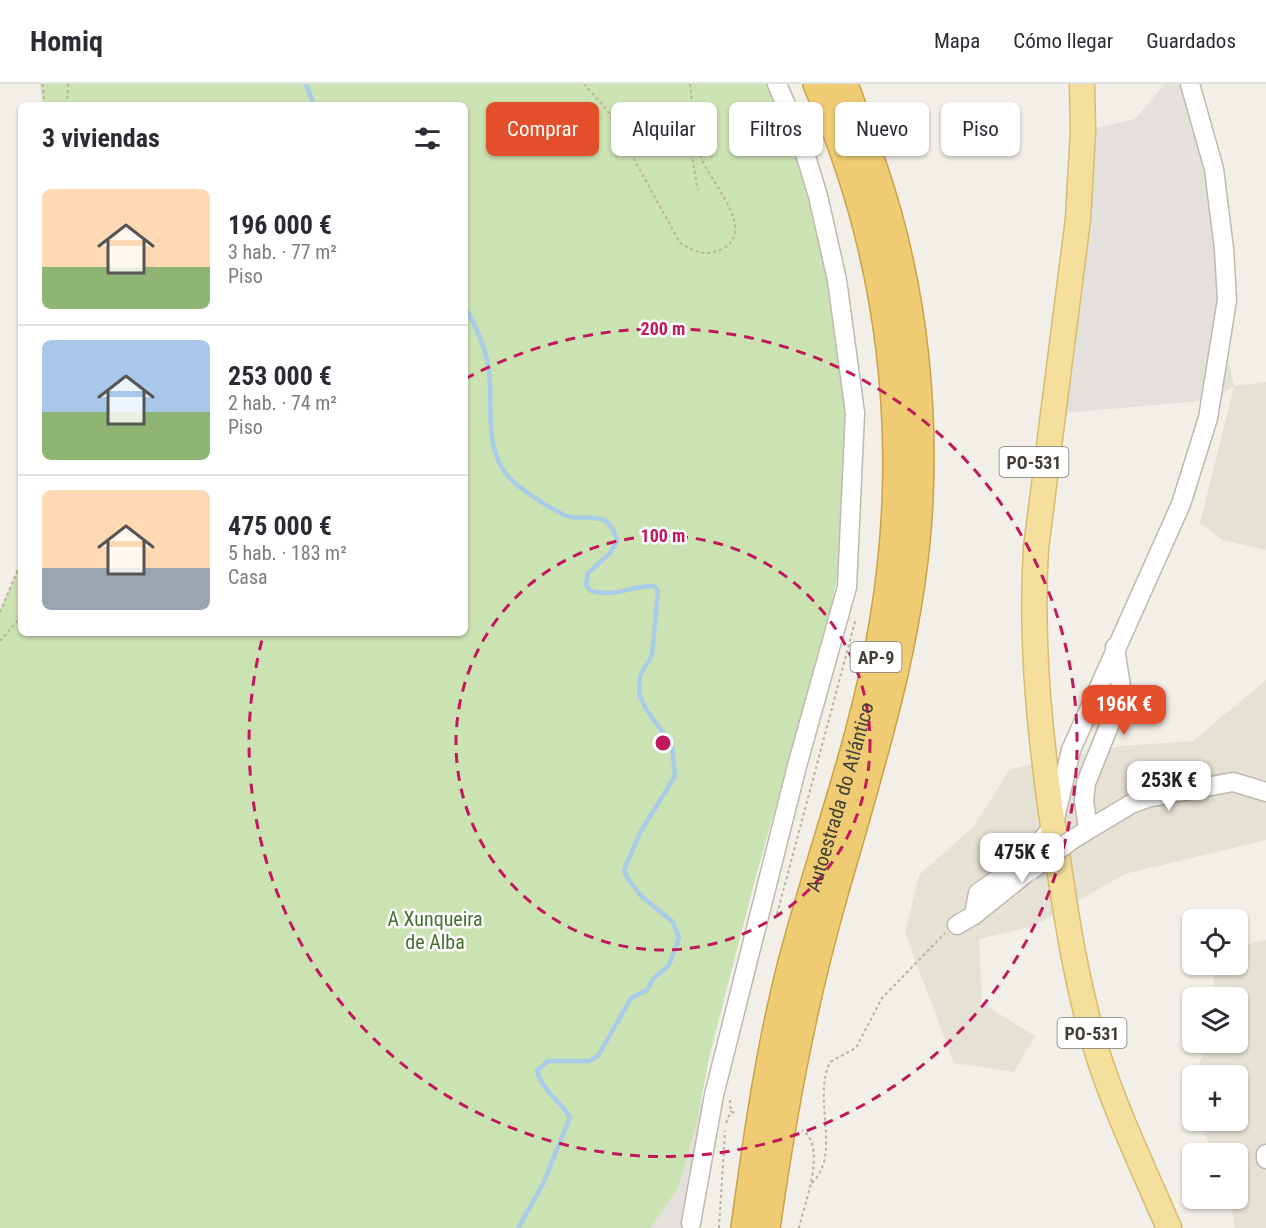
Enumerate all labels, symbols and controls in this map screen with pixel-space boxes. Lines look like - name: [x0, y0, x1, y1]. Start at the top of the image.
- text: Homiq: [30, 25, 103, 58]
- text: Mapa: [934, 29, 980, 53]
- text: Cómo llegar: [1013, 29, 1113, 53]
- text: Guardados: [1146, 29, 1236, 53]
- chip: Comprar: [486, 102, 599, 156]
- chip: Alquilar: [611, 102, 717, 156]
- chip: Filtros: [729, 102, 823, 156]
- chip: Nuevo: [835, 102, 929, 156]
- chip: Piso: [941, 102, 1020, 156]
- icon: filters: [411, 122, 444, 155]
- text: 3 viviendas: [42, 123, 160, 153]
- text: 196 000 €: [228, 210, 332, 240]
- icon: home: [90, 213, 162, 285]
- text: 3 hab. · 77 m²: [228, 240, 337, 264]
- text: Piso: [228, 264, 263, 288]
- text: 200 m: [641, 318, 685, 339]
- text: 253 000 €: [228, 361, 332, 391]
- icon: home: [90, 364, 162, 436]
- text: 2 hab. · 74 m²: [228, 391, 337, 415]
- text: Piso: [228, 415, 263, 439]
- road number: PO-531: [1000, 447, 1068, 477]
- text: 475 000 €: [228, 511, 332, 541]
- icon: home: [90, 514, 162, 586]
- text: 100 m: [641, 525, 685, 546]
- text: 5 hab. · 183 m²: [228, 541, 347, 565]
- text: Casa: [228, 565, 268, 589]
- road number: AP-9: [850, 642, 902, 672]
- pin: 196K €: [1075, 685, 1173, 736]
- text: 196K €: [1096, 692, 1152, 716]
- street label: Autoestrada do Atlántico: [801, 700, 879, 895]
- centre of rings: [653, 733, 673, 753]
- pin: 253K €: [1120, 761, 1218, 812]
- text: 253K €: [1141, 768, 1197, 792]
- pin: 475K €: [973, 833, 1071, 884]
- text: 475K €: [994, 840, 1050, 864]
- park label: A Xunqueira de Alba: [387, 907, 483, 954]
- map controls: [1182, 909, 1248, 1209]
- button: locate: [1182, 909, 1248, 975]
- button: layers: [1182, 987, 1248, 1053]
- road number: PO-531: [1058, 1018, 1126, 1048]
- button: +: [1182, 1065, 1248, 1131]
- button: −: [1182, 1143, 1248, 1209]

